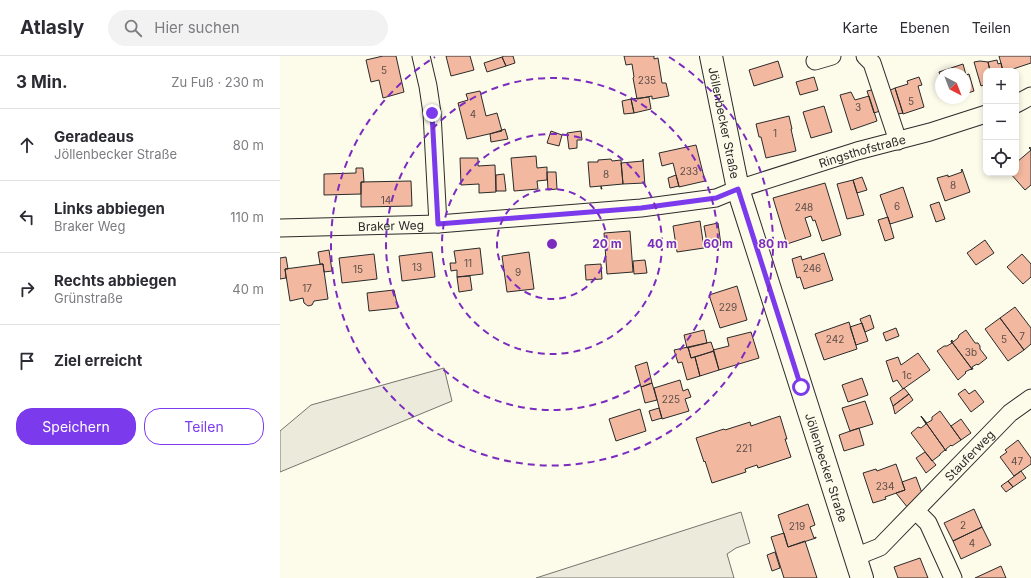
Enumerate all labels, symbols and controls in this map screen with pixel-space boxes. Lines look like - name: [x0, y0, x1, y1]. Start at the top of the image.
- search box: [108, 10, 388, 46]
- text: Atlasly: [20, 16, 84, 39]
- icon: search: [122, 17, 144, 39]
- text: Hier suchen: [154, 18, 240, 37]
- text: Karte: [842, 19, 878, 36]
- text: Ebenen: [900, 19, 950, 36]
- text: Teilen: [972, 19, 1011, 36]
- house number: 5: [381, 64, 387, 76]
- street label: Jöllenbecker Straße: [706, 65, 743, 180]
- north arrow: [935, 68, 971, 104]
- map controls: [983, 68, 1019, 176]
- button: +: [983, 68, 1019, 104]
- text: 3 Min.: [16, 72, 68, 92]
- text: Zu Fuß · 230 m: [171, 74, 264, 90]
- house number: 235: [638, 74, 656, 86]
- house number: 5: [908, 95, 914, 107]
- house number: 3: [855, 101, 861, 113]
- route end: [423, 104, 441, 122]
- button: −: [983, 104, 1019, 140]
- house number: 4: [470, 108, 476, 120]
- text: Geradeaus: [54, 127, 134, 146]
- house number: 1: [773, 127, 777, 139]
- street label: Ringsthofstraße: [817, 131, 907, 170]
- icon: ahead: [16, 134, 38, 156]
- text: 80 m: [233, 137, 264, 153]
- button: locate: [983, 140, 1019, 176]
- text: Jöllenbecker Straße: [54, 146, 177, 162]
- house number: 233: [680, 165, 698, 177]
- house number: 8: [603, 168, 609, 180]
- house number: 8: [950, 179, 956, 191]
- house number: 14: [381, 194, 391, 206]
- text: Links abbiegen: [54, 199, 165, 218]
- house number: 6: [894, 200, 900, 212]
- house number: 248: [795, 201, 813, 213]
- icon: left: [16, 206, 38, 228]
- text: 110 m: [230, 209, 264, 225]
- street label: Braker Weg: [358, 217, 424, 234]
- text: Braker Weg: [54, 218, 125, 234]
- text: 20 m: [592, 236, 622, 251]
- text: 40 m: [647, 236, 677, 251]
- text: 60 m: [703, 236, 733, 251]
- text: 80 m: [758, 236, 788, 251]
- centre of rings: [545, 237, 559, 251]
- house number: 11: [464, 257, 472, 269]
- house number: 13: [412, 261, 422, 273]
- house number: 246: [803, 262, 821, 274]
- house number: 15: [353, 263, 363, 275]
- house number: 9: [515, 266, 521, 278]
- text: Rechts abbiegen: [54, 271, 176, 290]
- icon: right: [16, 278, 38, 300]
- text: 40 m: [232, 281, 264, 297]
- house number: 17: [302, 282, 312, 294]
- text: Grünstraße: [54, 290, 123, 306]
- house number: 229: [719, 301, 737, 313]
- house number: 7: [1019, 330, 1025, 342]
- house number: 242: [826, 333, 844, 345]
- house number: 5: [1001, 333, 1007, 345]
- house number: 3b: [965, 346, 977, 358]
- icon: arrive: [16, 350, 38, 372]
- text: Ziel erreicht: [54, 351, 142, 370]
- house number: 1c: [902, 369, 912, 381]
- route start: [792, 378, 810, 396]
- house number: 225: [662, 393, 680, 405]
- button: Speichern: [16, 408, 136, 445]
- button: Teilen: [144, 408, 264, 445]
- street label: Jöllenbecker Straße: [802, 411, 851, 524]
- street label: Stauferweg: [941, 426, 997, 484]
- house number: 221: [736, 442, 752, 454]
- house number: 47: [1011, 455, 1023, 467]
- house number: 234: [876, 480, 894, 492]
- house number: 2: [960, 519, 966, 531]
- house number: 219: [789, 520, 805, 532]
- house number: 4: [969, 537, 975, 549]

